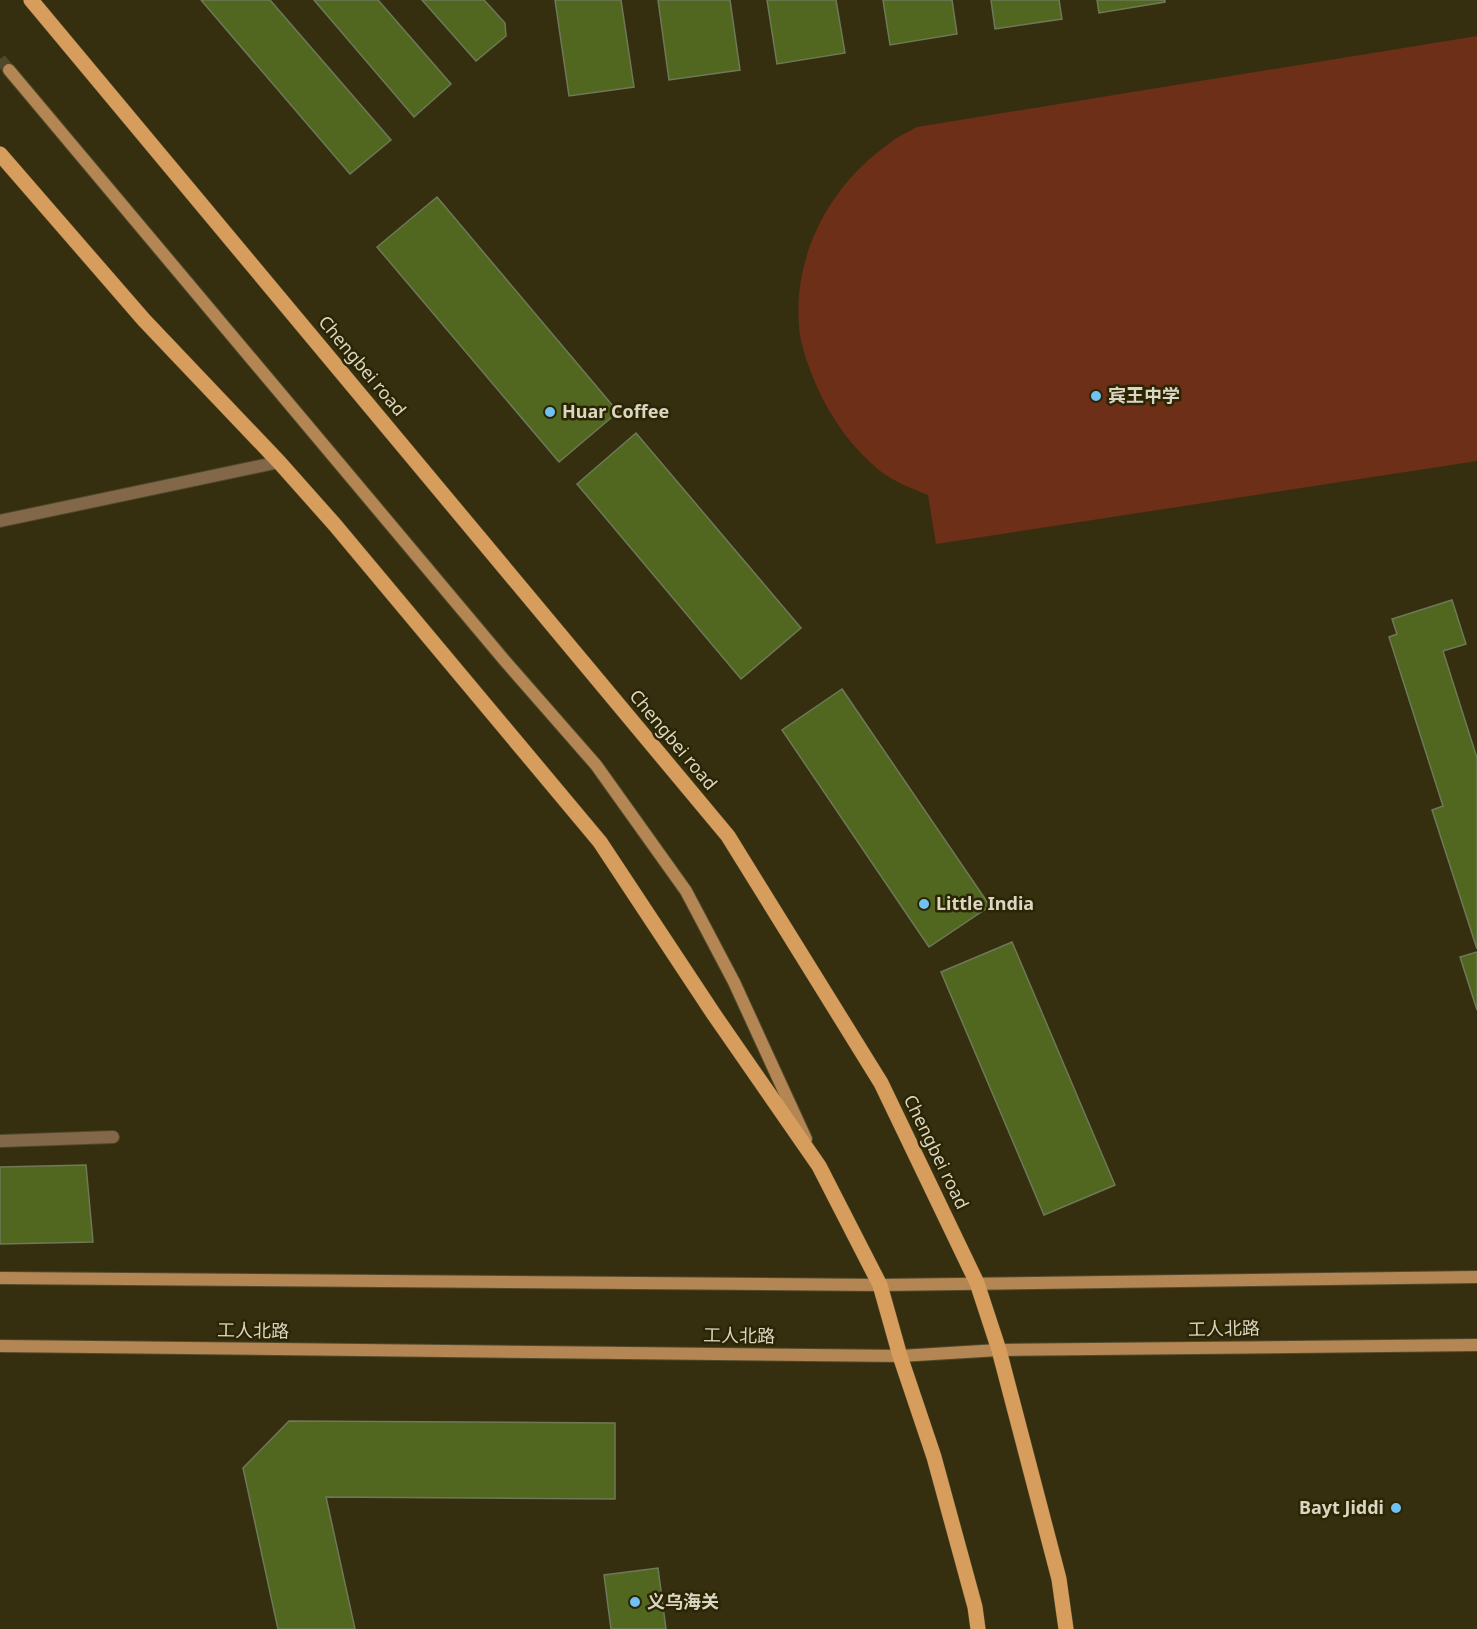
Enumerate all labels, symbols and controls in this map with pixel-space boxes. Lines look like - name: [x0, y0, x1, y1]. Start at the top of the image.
- street label: Chengbei road: [314, 310, 412, 421]
- place label: 宾王中学: [1108, 383, 1180, 407]
- marker: 宾王中学: [1089, 389, 1103, 403]
- place label: Huar Coffee: [562, 399, 669, 423]
- marker: Huar Coffee: [543, 405, 557, 419]
- street label: Chengbei road: [625, 684, 723, 795]
- place label: Little India: [936, 891, 1034, 915]
- marker: Little India: [917, 897, 931, 911]
- street label: Chengbei road: [899, 1090, 975, 1213]
- street label: 工人北路: [1188, 1315, 1260, 1341]
- street label: 工人北路: [217, 1317, 289, 1343]
- street label: 工人北路: [703, 1322, 775, 1348]
- place label: Bayt Jiddi: [1299, 1495, 1384, 1519]
- marker: Bayt Jiddi: [1389, 1501, 1403, 1515]
- place label: 义乌海关: [647, 1589, 719, 1613]
- marker: 义乌海关: [628, 1595, 642, 1609]

